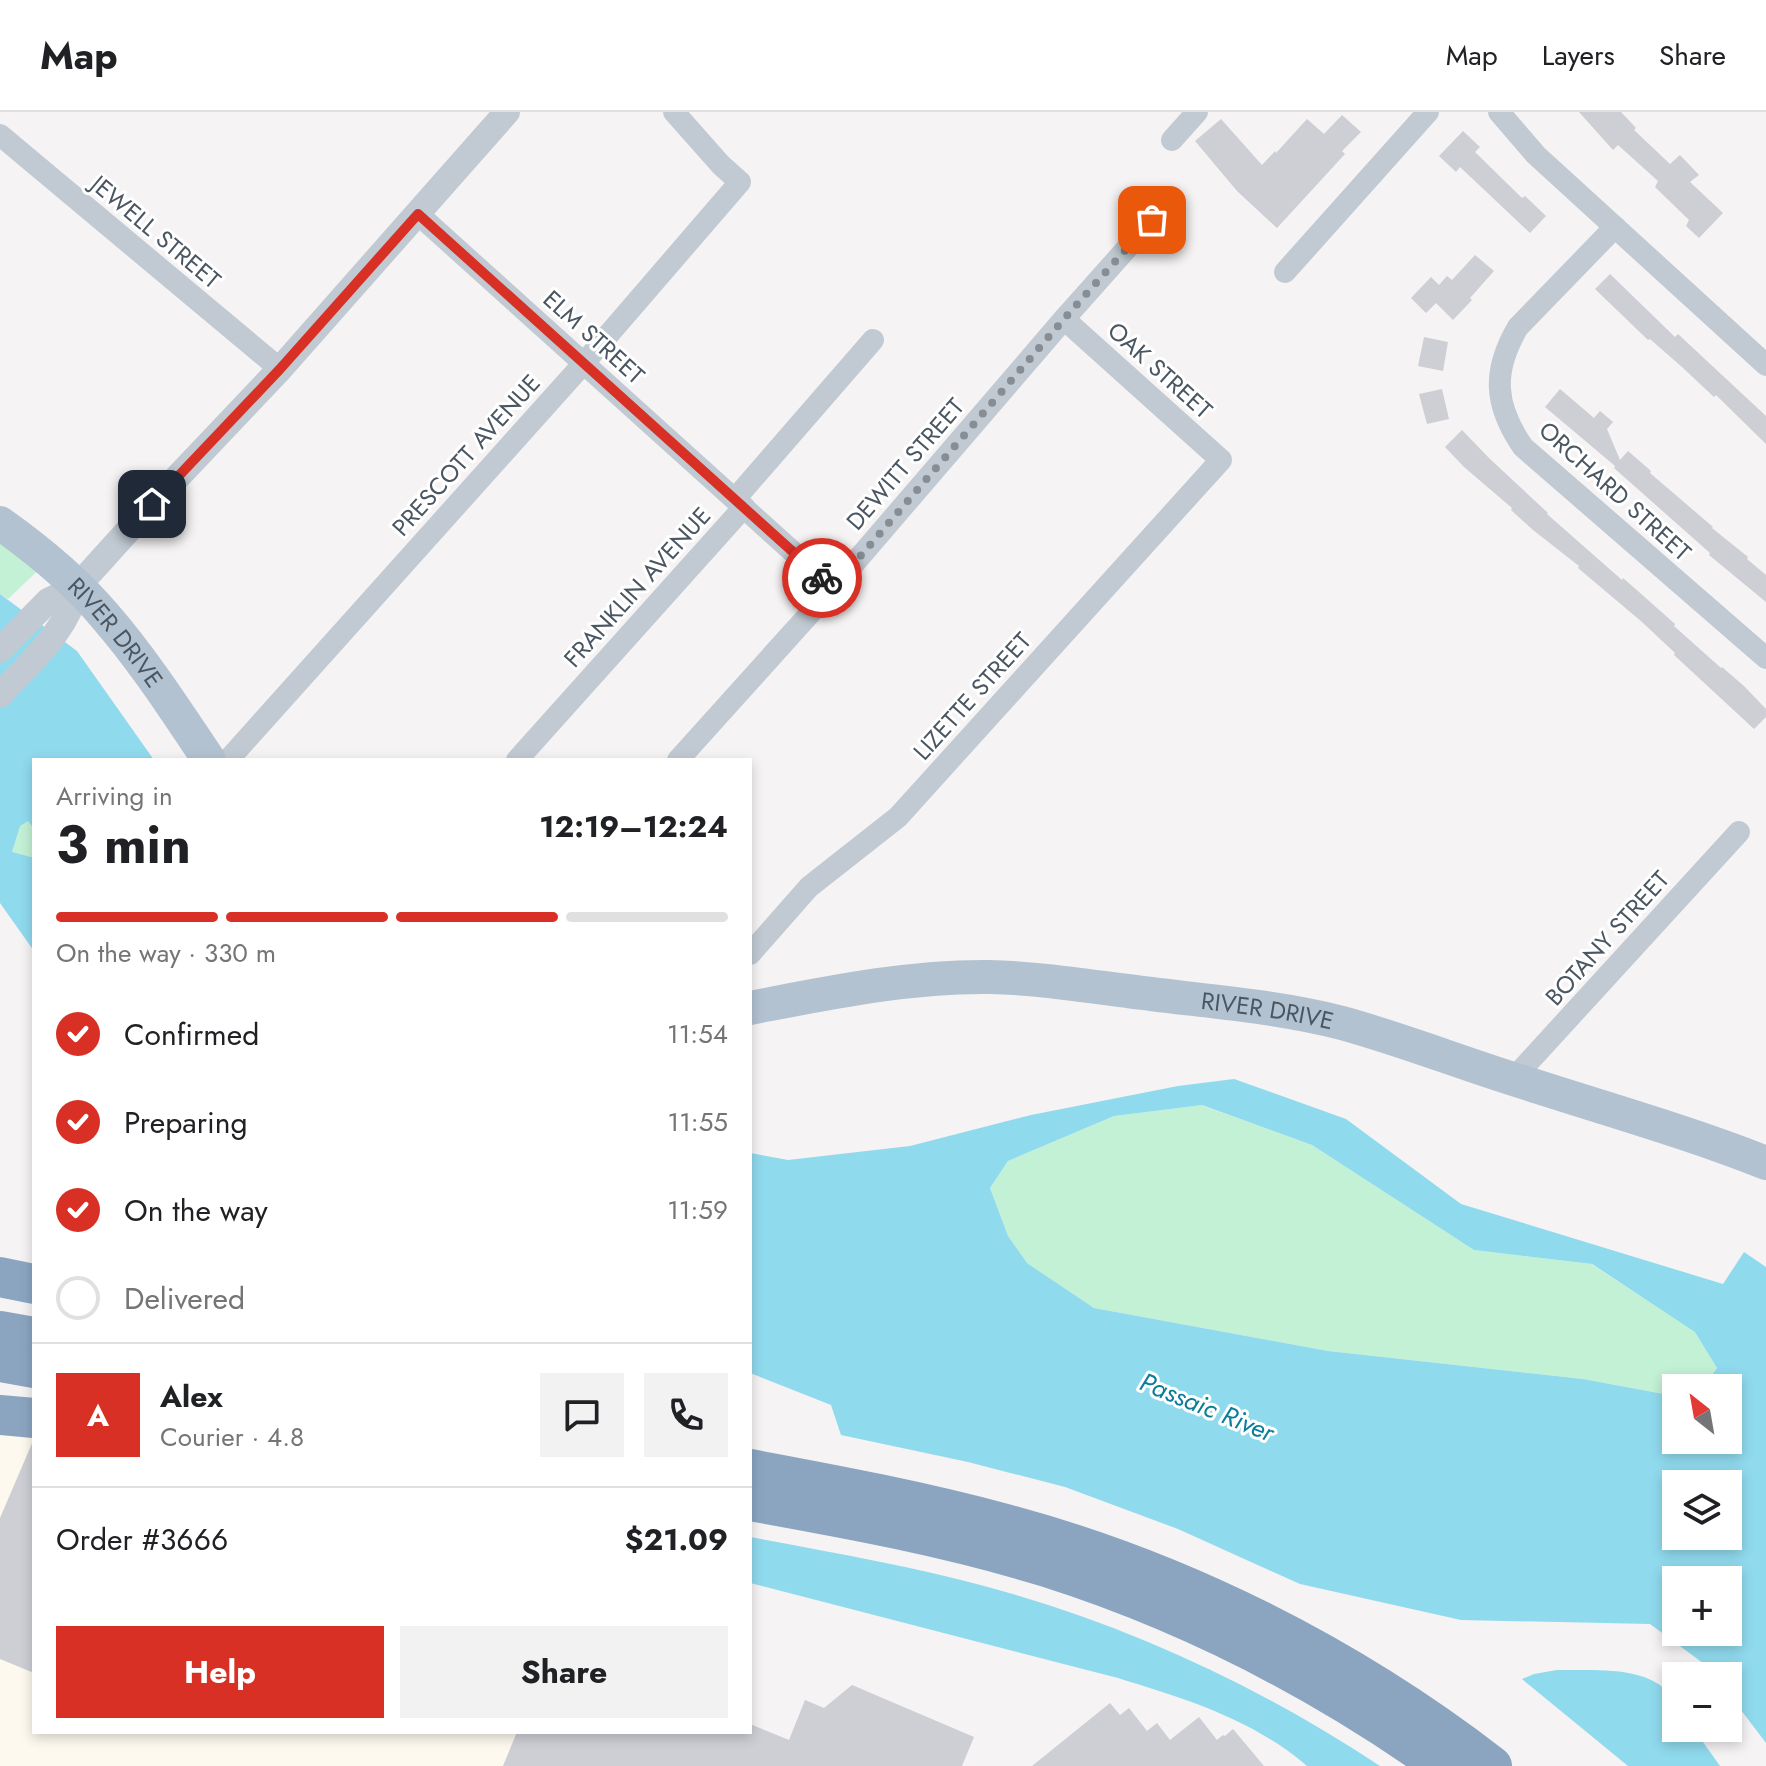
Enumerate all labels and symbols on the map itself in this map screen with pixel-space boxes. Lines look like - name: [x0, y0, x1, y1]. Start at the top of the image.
- street label: JEWELL STREET: [81, 165, 229, 297]
- pin: [1118, 186, 1186, 254]
- street label: ELM STREET: [535, 282, 653, 392]
- street label: OAK STREET: [1100, 313, 1220, 427]
- street label: PRESCOTT AVENUE: [384, 366, 548, 544]
- street label: DEWITT STREET: [838, 390, 972, 538]
- street label: ORCHARD STREET: [1531, 413, 1699, 569]
- pin: [118, 470, 186, 538]
- street label: FRANKLIN AVENUE: [555, 499, 719, 675]
- courier: [782, 538, 862, 618]
- street label: RIVER DRIVE: [60, 569, 172, 694]
- street label: LIZETTE STREET: [905, 624, 1039, 768]
- street label: BOTANY STREET: [1537, 863, 1677, 1013]
- street label: RIVER DRIVE: [1199, 983, 1337, 1038]
- water label: Passaic River: [1134, 1363, 1281, 1452]
- north arrow: [1662, 1374, 1742, 1454]

